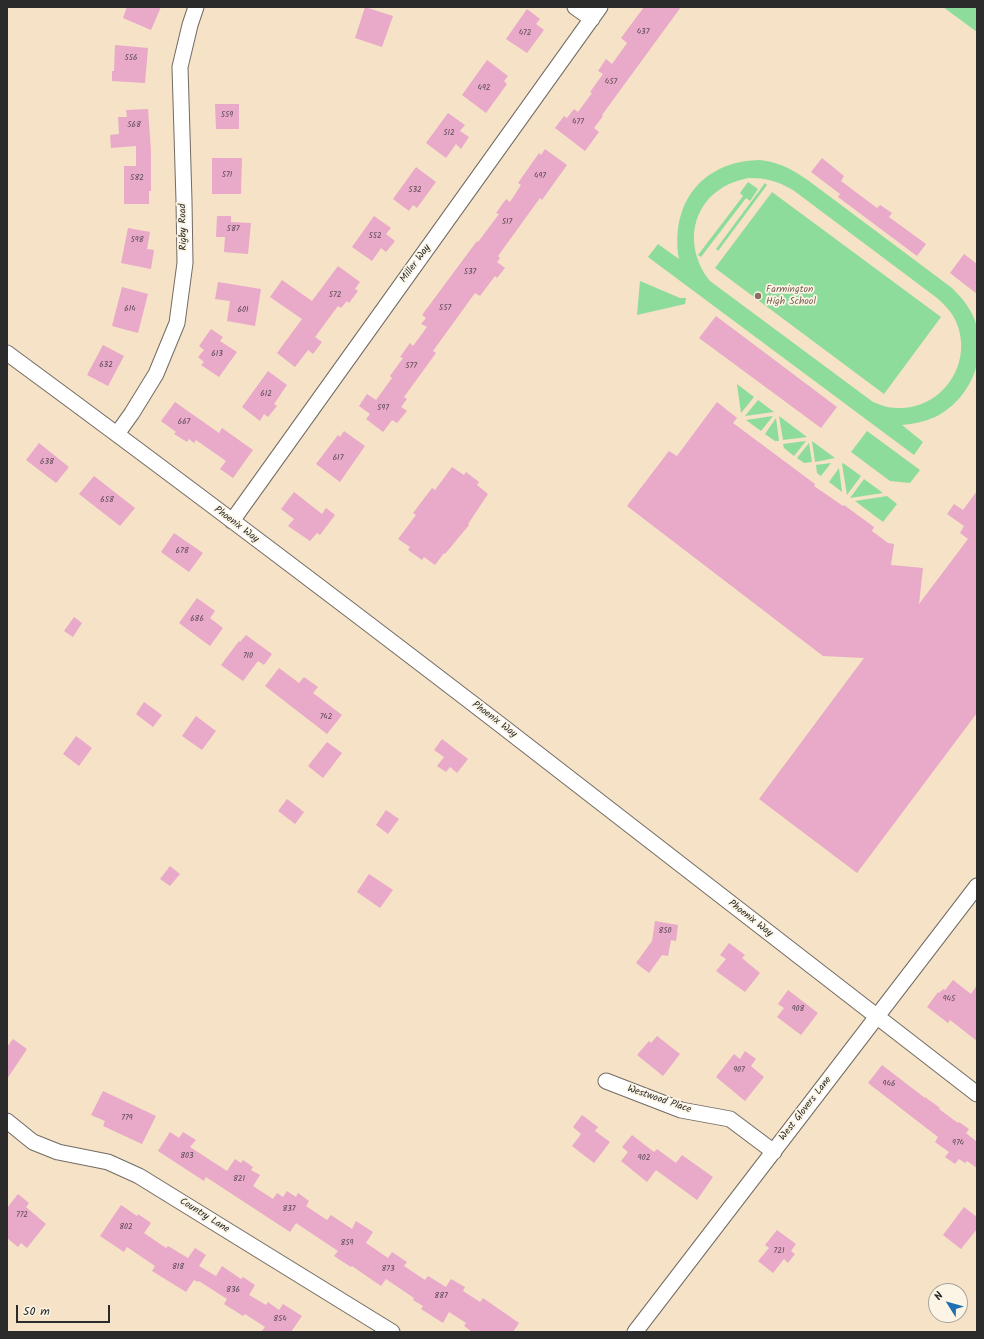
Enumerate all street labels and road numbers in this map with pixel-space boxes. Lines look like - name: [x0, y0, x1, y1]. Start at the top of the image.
- street label: Rigby Road: [178, 203, 190, 251]
- street label: Miller Way: [398, 243, 434, 285]
- street label: Phoenix Way: [211, 504, 261, 546]
- street label: Phoenix Way: [469, 699, 519, 741]
- street label: Phoenix Way: [725, 898, 775, 940]
- street label: West Glovers Lane: [777, 1075, 835, 1143]
- street label: Westwood Place: [625, 1083, 693, 1117]
- street label: Country Lane: [177, 1196, 231, 1236]

